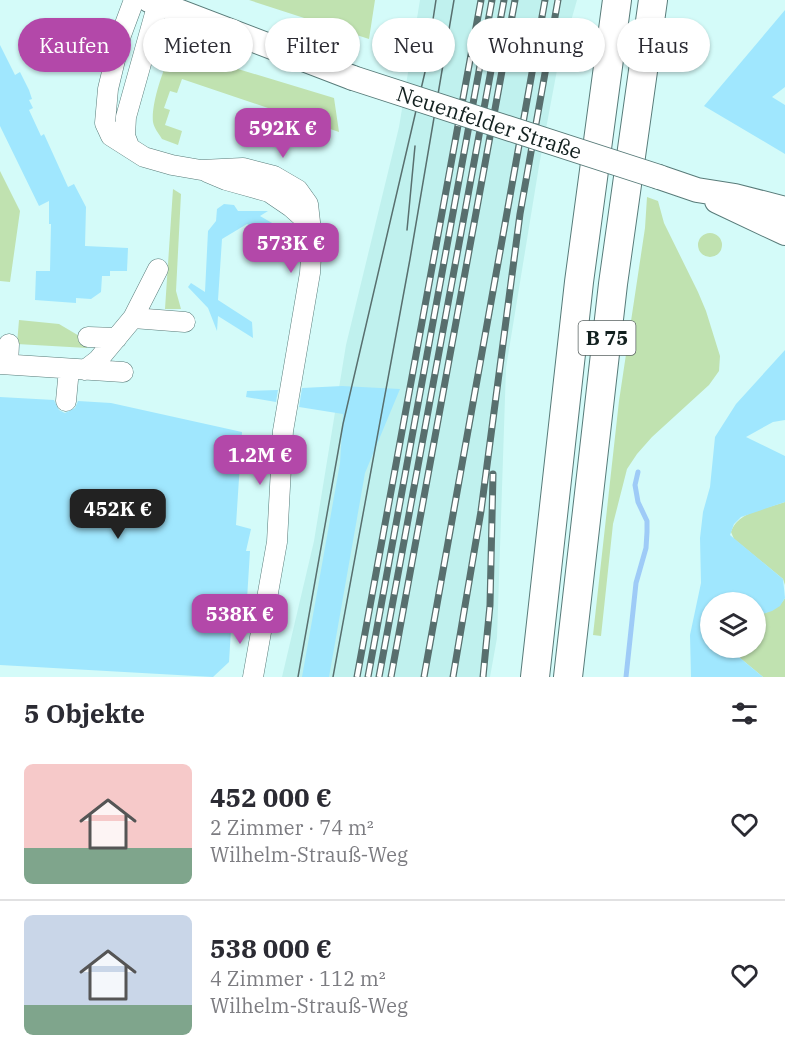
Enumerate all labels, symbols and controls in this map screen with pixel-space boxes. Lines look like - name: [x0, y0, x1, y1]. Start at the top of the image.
- chip: Kaufen: [18, 18, 131, 72]
- chip: Mieten: [143, 18, 253, 72]
- chip: Filter: [265, 18, 360, 72]
- chip: Neu: [372, 18, 455, 72]
- chip: Wohnung: [467, 18, 605, 72]
- chip: Haus: [617, 18, 710, 72]
- street label: Neuenfelder Straße: [393, 79, 586, 165]
- pin: 592K €: [234, 108, 332, 159]
- text: 592K €: [249, 114, 317, 141]
- pin: 573K €: [242, 223, 340, 274]
- text: 573K €: [257, 229, 325, 256]
- road number: B 75: [578, 321, 636, 355]
- pin: 1.2M €: [211, 435, 309, 486]
- text: 1.2M €: [228, 441, 292, 468]
- pin: 452K €: [69, 489, 167, 540]
- text: 452K €: [84, 495, 152, 522]
- map controls: [700, 592, 766, 658]
- button: layers: [700, 592, 766, 658]
- pin: 538K €: [191, 594, 289, 645]
- text: 538K €: [206, 600, 274, 627]
- text: 5 Objekte: [24, 696, 145, 730]
- icon: filters: [728, 697, 761, 730]
- text: 452 000 €: [210, 780, 332, 814]
- icon: home: [72, 788, 144, 860]
- icon: heart: [728, 808, 761, 841]
- text: 2 Zimmer · 74 m²: [210, 814, 374, 841]
- text: Wilhelm-Strauß-Weg: [210, 841, 408, 868]
- text: 538 000 €: [210, 931, 332, 965]
- icon: home: [72, 939, 144, 1011]
- icon: heart: [728, 959, 761, 992]
- text: 4 Zimmer · 112 m²: [210, 965, 386, 992]
- text: Wilhelm-Strauß-Weg: [210, 992, 408, 1019]

